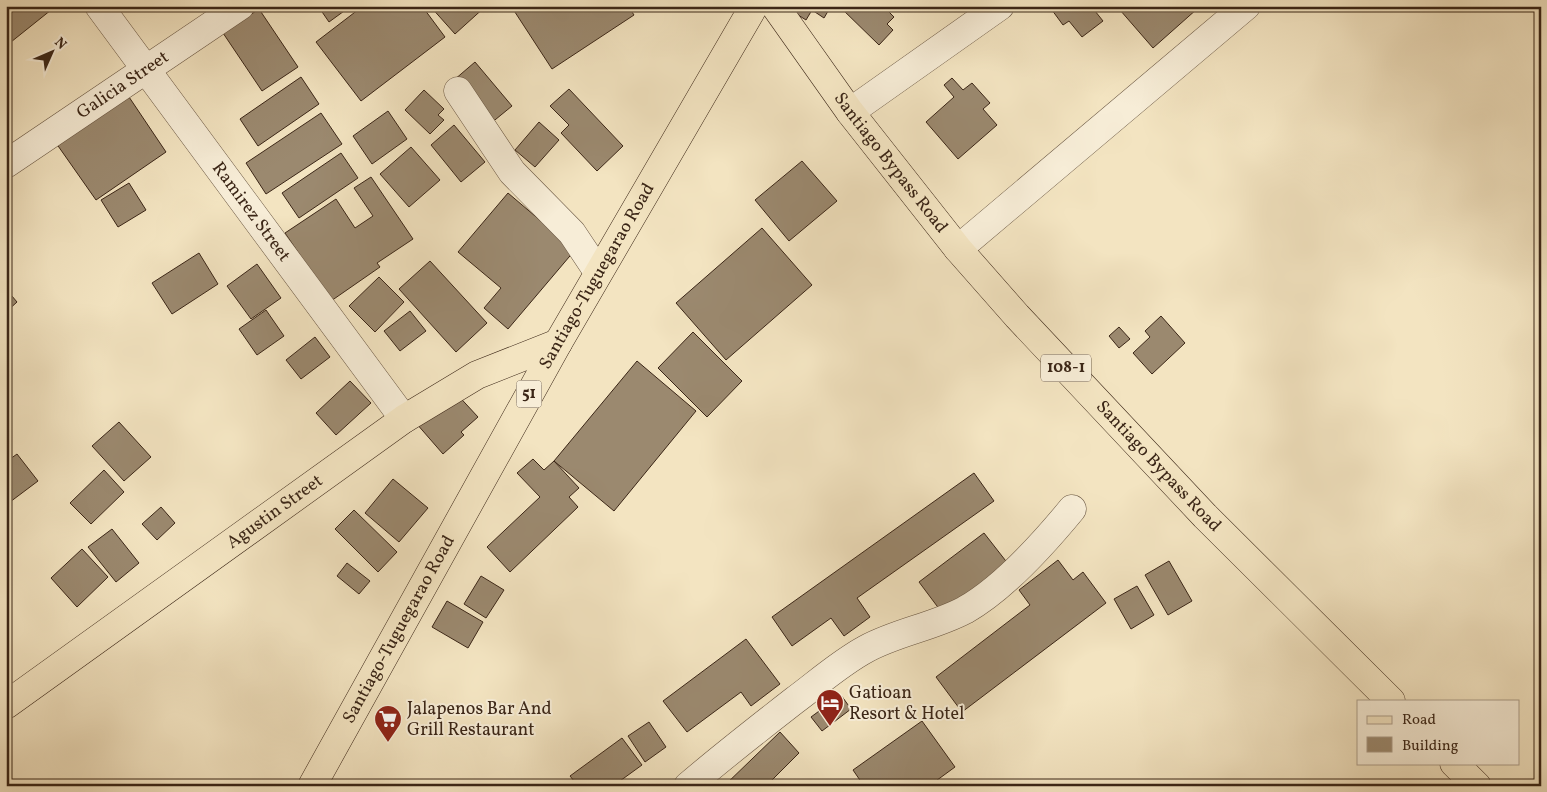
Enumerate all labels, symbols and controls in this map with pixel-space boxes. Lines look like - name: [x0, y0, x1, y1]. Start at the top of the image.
- north arrow: [28, 28, 78, 78]
- text: N: [50, 34, 70, 54]
- street label: Galicia Street: [72, 45, 174, 125]
- street label: Santiago Bypass Road: [828, 87, 954, 239]
- street label: Ramirez Street: [206, 157, 296, 267]
- street label: Santiago-Tuguegarao Road: [533, 178, 661, 374]
- road number: 108-1: [1041, 354, 1091, 382]
- road number: 51: [516, 380, 542, 408]
- street label: Santiago Bypass Road: [1090, 395, 1227, 538]
- street label: Agustin Street: [222, 469, 328, 555]
- street label: Santiago-Tuguegarao Road: [337, 531, 461, 728]
- place label: Gatioan Resort & Hotel: [849, 681, 964, 727]
- hotel icon: Gatioan Resort & Hotel: [815, 688, 845, 727]
- place label: Jalapenos Bar And Grill Restaurant: [407, 697, 552, 743]
- legend: [1357, 700, 1520, 764]
- supermarket icon: Jalapenos Bar And Grill Restaurant: [373, 704, 403, 743]
- text: Road: [1402, 710, 1436, 731]
- text: Building: [1402, 736, 1459, 757]

